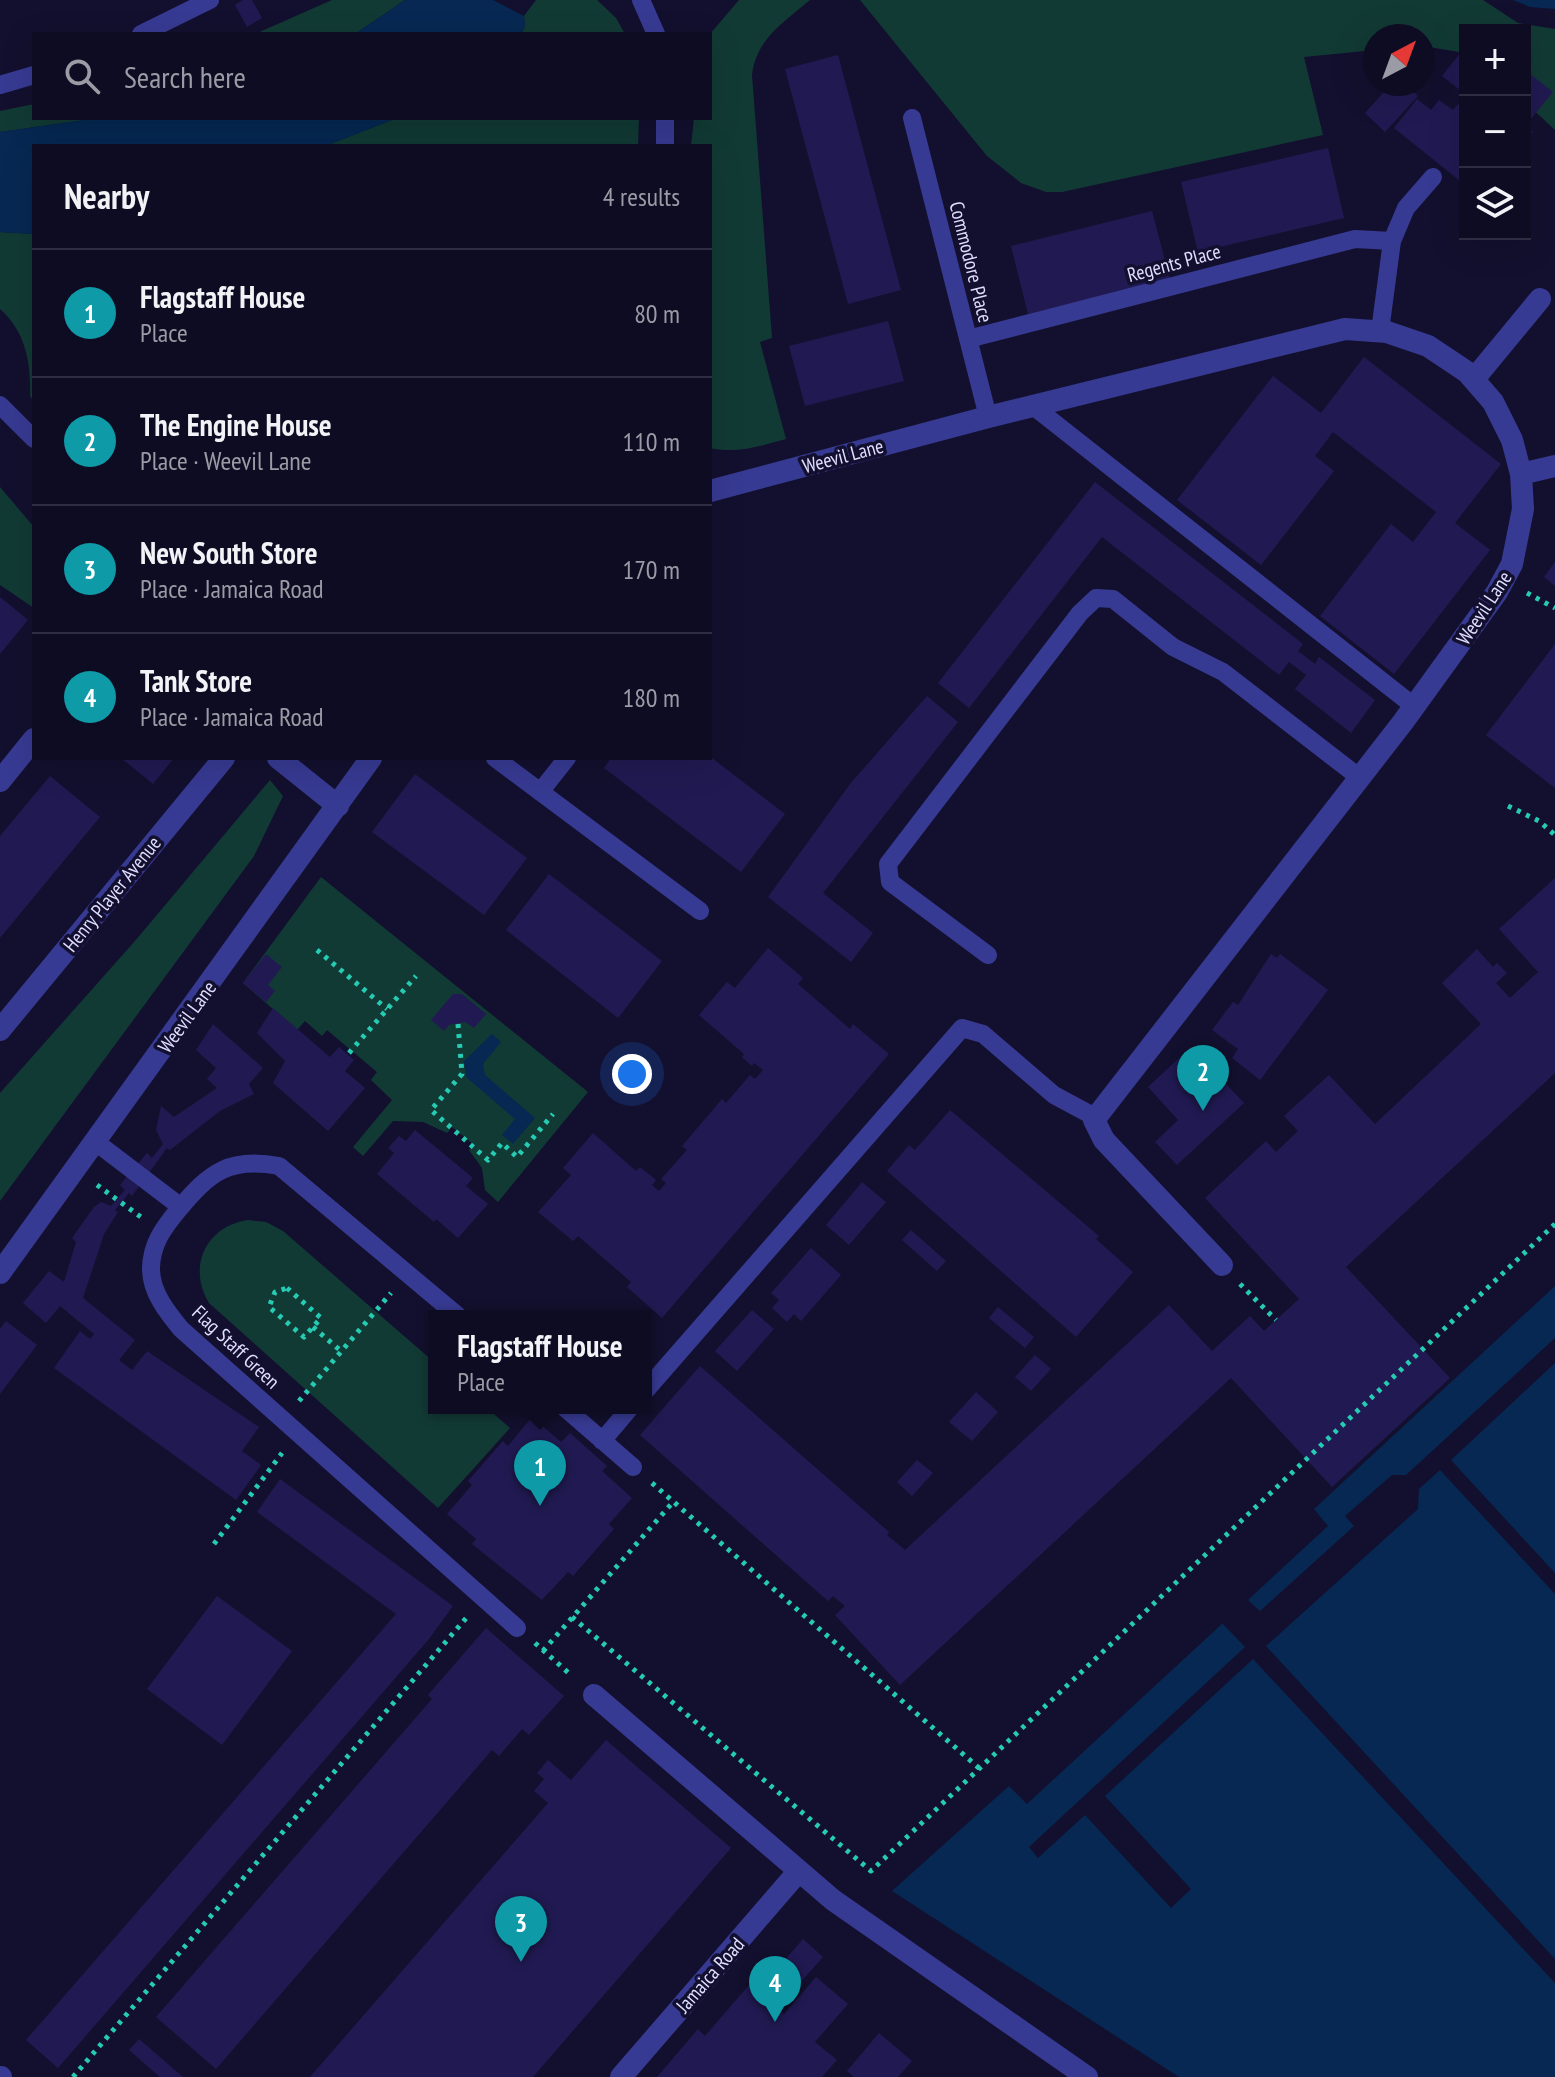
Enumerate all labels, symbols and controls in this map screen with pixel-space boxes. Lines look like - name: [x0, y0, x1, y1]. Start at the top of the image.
- north arrow: [1363, 24, 1435, 96]
- map controls: [1459, 24, 1531, 240]
- button: +: [1459, 24, 1531, 96]
- search box: [32, 32, 712, 120]
- icon: search: [60, 54, 104, 98]
- text: Search here: [124, 57, 246, 96]
- button: −: [1459, 96, 1531, 168]
- button: layers: [1459, 168, 1531, 240]
- text: Nearby: [64, 174, 149, 218]
- text: 4 results: [603, 180, 680, 213]
- street label: Commodore Place: [943, 199, 999, 325]
- street label: Regents Place: [1124, 238, 1224, 288]
- text: Flagstaff House: [140, 277, 305, 316]
- text: 1: [84, 297, 96, 330]
- text: 80 m: [634, 297, 680, 330]
- text: Place: [140, 316, 188, 349]
- text: The Engine House: [140, 405, 332, 444]
- text: 2: [84, 425, 96, 458]
- text: 110 m: [622, 425, 680, 458]
- street label: Weevil Lane: [800, 433, 886, 479]
- text: Place · Weevil Lane: [140, 444, 312, 477]
- text: New South Store: [140, 533, 318, 572]
- text: 3: [84, 553, 96, 586]
- text: 170 m: [622, 553, 680, 586]
- street label: Weevil Lane: [1451, 566, 1517, 650]
- text: Place · Jamaica Road: [140, 572, 323, 605]
- text: Tank Store: [140, 661, 252, 700]
- text: 4: [84, 681, 96, 714]
- text: 180 m: [622, 681, 680, 714]
- text: Place · Jamaica Road: [140, 700, 323, 733]
- street label: Henry Player Avenue: [57, 831, 167, 957]
- street label: Weevil Lane: [152, 976, 222, 1058]
- pin: 2: [1177, 1045, 1229, 1111]
- your location: [612, 1054, 652, 1094]
- street label: Flag Staff Green: [187, 1300, 285, 1394]
- popup: [428, 1310, 652, 1414]
- text: Flagstaff House: [457, 1326, 623, 1365]
- text: Place: [457, 1365, 505, 1398]
- pin: 1: [514, 1440, 566, 1506]
- pin: 3: [495, 1896, 547, 1962]
- street label: Jamaica Road: [669, 1932, 750, 2019]
- pin: 4: [749, 1956, 801, 2022]

